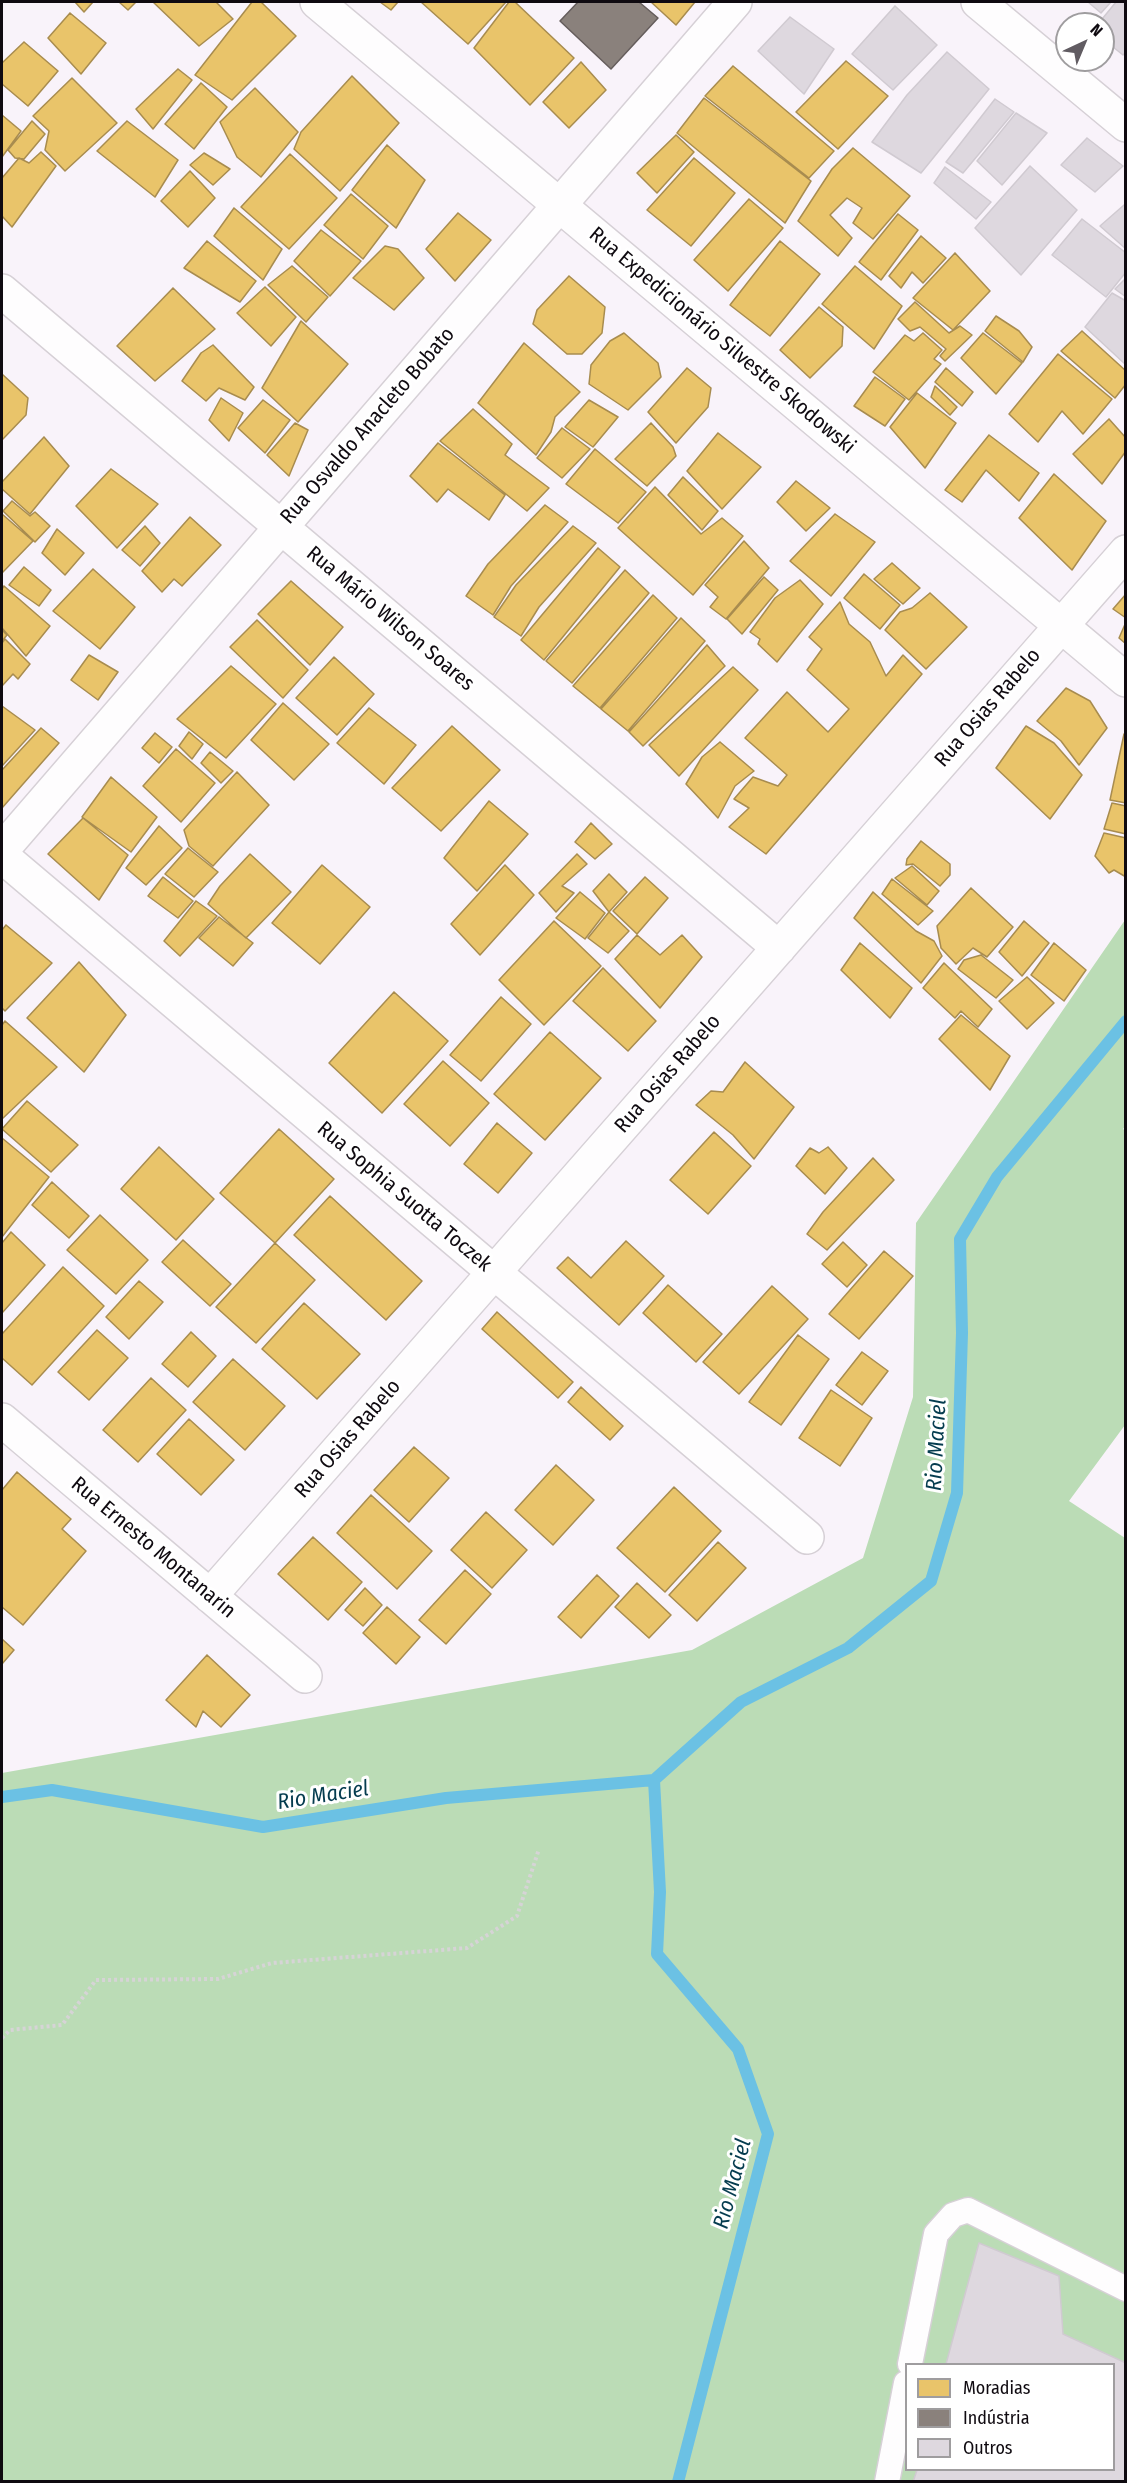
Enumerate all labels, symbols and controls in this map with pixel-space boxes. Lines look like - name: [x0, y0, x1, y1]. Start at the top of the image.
- north arrow: [1055, 12, 1115, 72]
- text: N: [1086, 20, 1107, 40]
- street label: Rua Expedicionário Silvestre Skodowski: [584, 222, 860, 460]
- street label: Rua Osvaldo Anacleto Bobato: [276, 322, 460, 530]
- street label: Rua Mário Wilson Soares: [301, 541, 479, 697]
- street label: Rua Osias Rabelo: [930, 644, 1046, 772]
- street label: Rua Osias Rabelo: [610, 1010, 726, 1138]
- street label: Rua Sophia Suotta Toczek: [312, 1117, 496, 1277]
- street label: Rua Osias Rabelo: [290, 1375, 406, 1503]
- water label: Rio Maciel: [921, 1398, 953, 1492]
- street label: Rua Ernesto Montanarin: [66, 1472, 240, 1624]
- water label: Rio Maciel: [275, 1776, 371, 1816]
- water label: Rio Maciel: [708, 2136, 758, 2232]
- legend: [905, 2363, 1115, 2471]
- text: Moradias: [963, 2377, 1030, 2399]
- text: Indústria: [963, 2407, 1029, 2429]
- text: Outros: [963, 2437, 1013, 2459]

